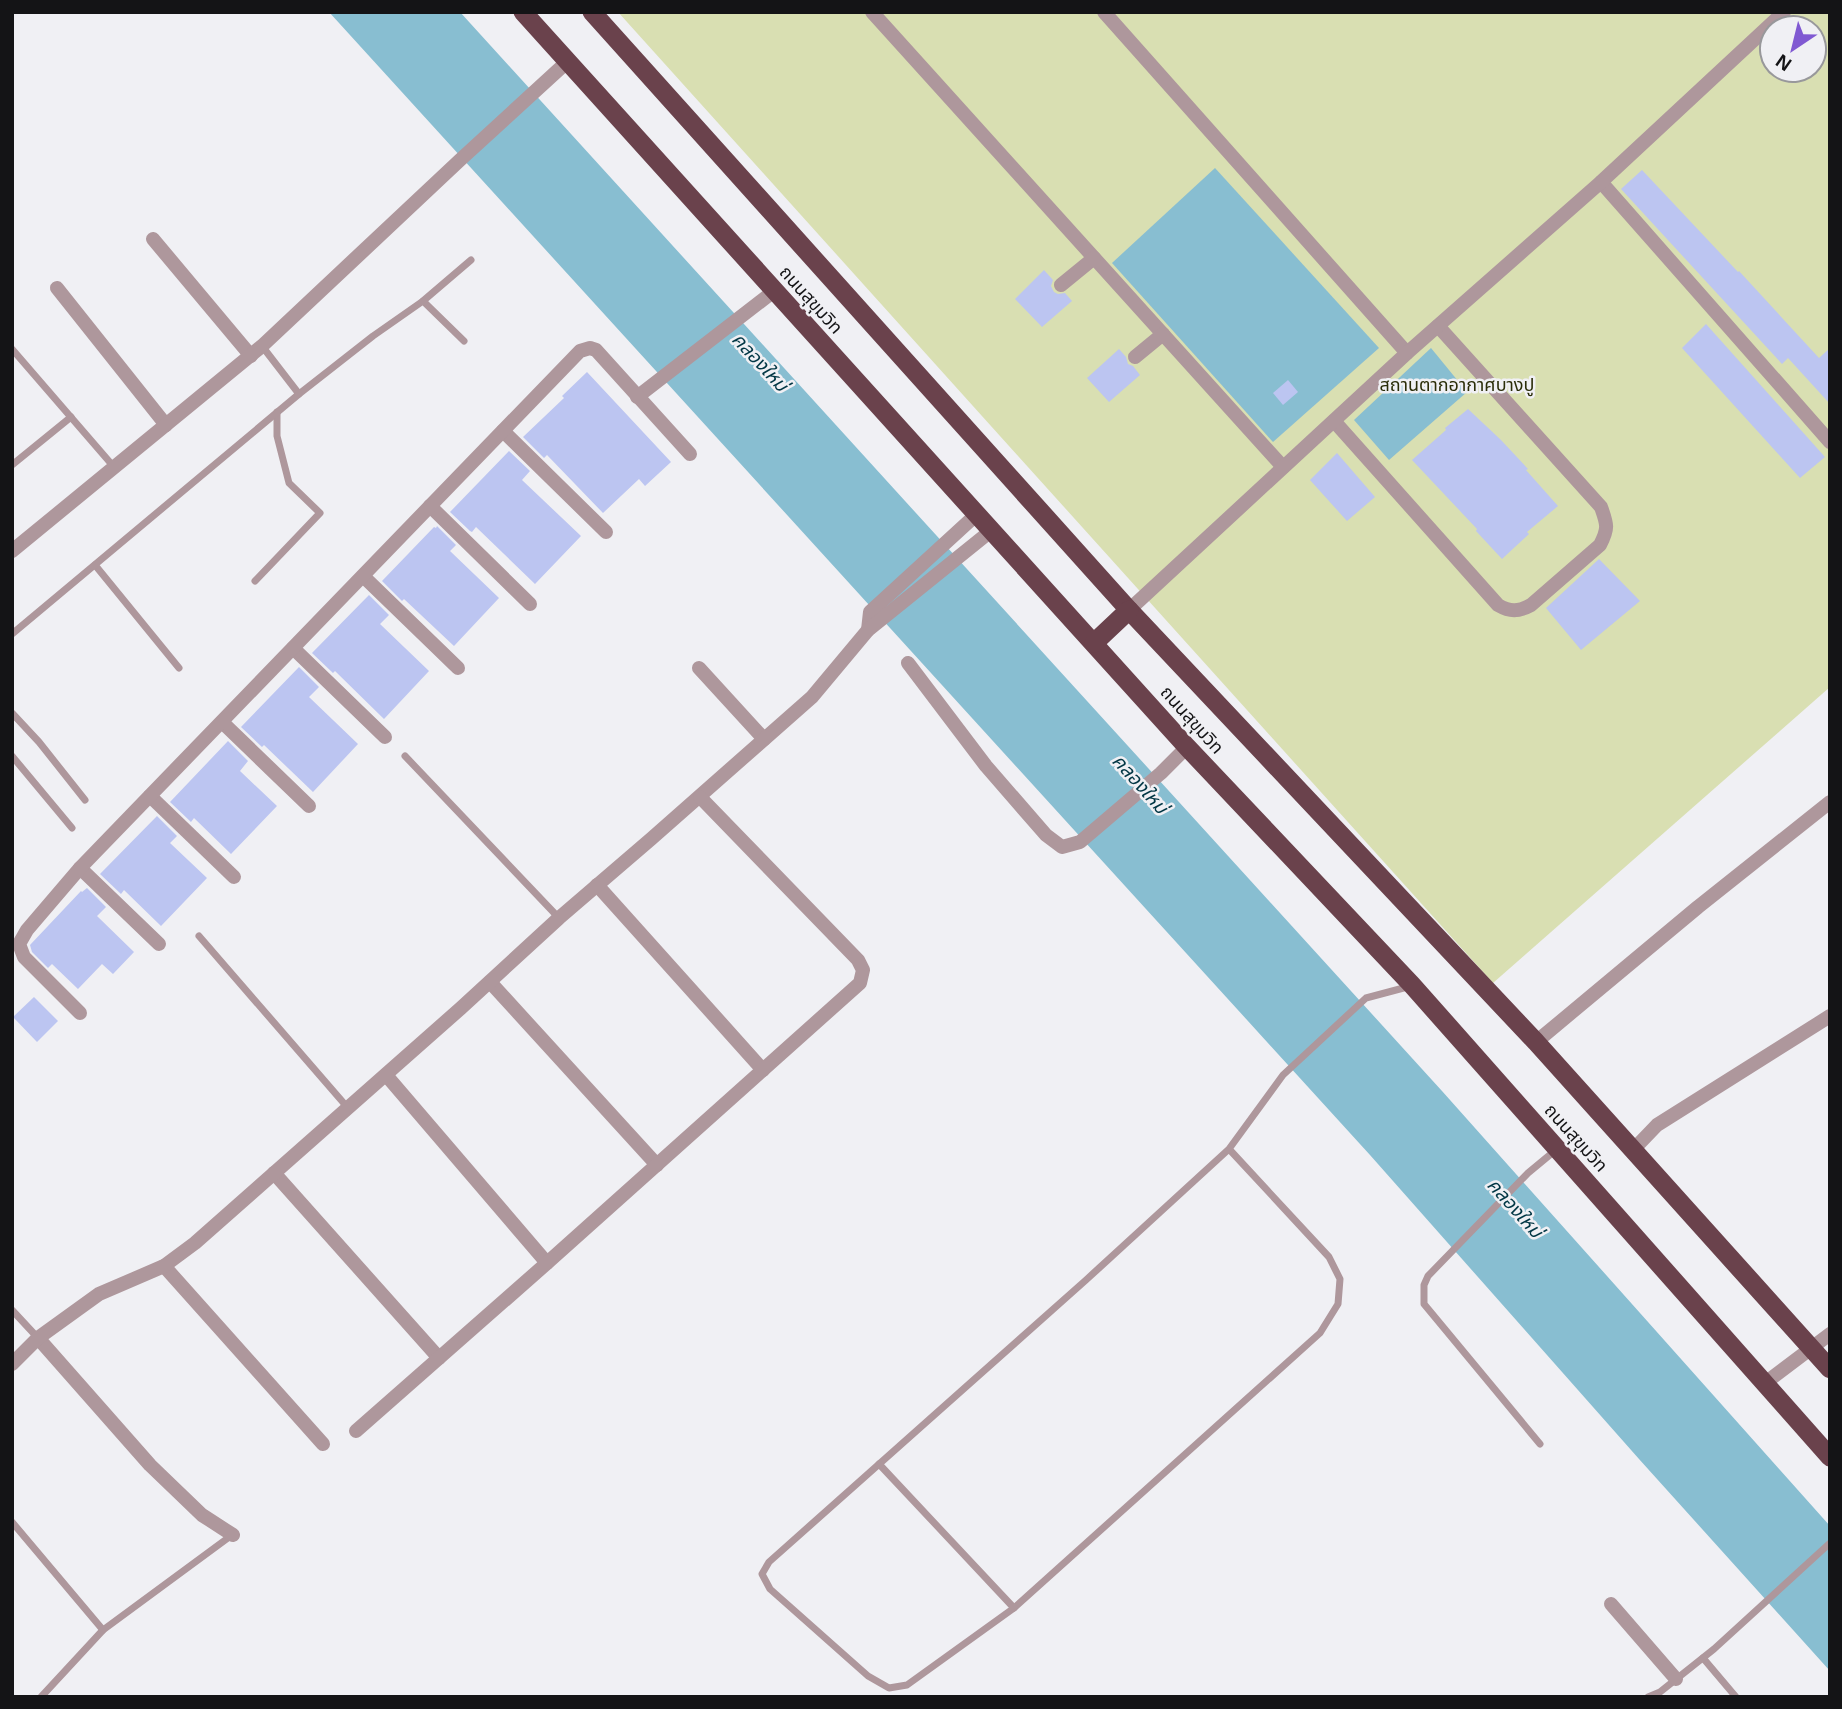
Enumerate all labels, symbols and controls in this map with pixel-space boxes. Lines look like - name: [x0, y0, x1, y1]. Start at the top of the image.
- north arrow: [1758, 14, 1828, 84]
- text: N: [1772, 50, 1795, 75]
- street label: ถนนสุขุมวิท: [775, 262, 847, 339]
- water label: คลองใหม่: [728, 329, 794, 398]
- park label: สถานตากอากาศบางปู: [1380, 375, 1534, 397]
- street label: ถนนสุขุมวิท: [1156, 682, 1228, 759]
- water label: คลองใหม่: [1108, 750, 1174, 820]
- street label: ถนนสุขุมวิท: [1540, 1100, 1612, 1177]
- water label: คลองใหม่: [1483, 1174, 1549, 1244]

